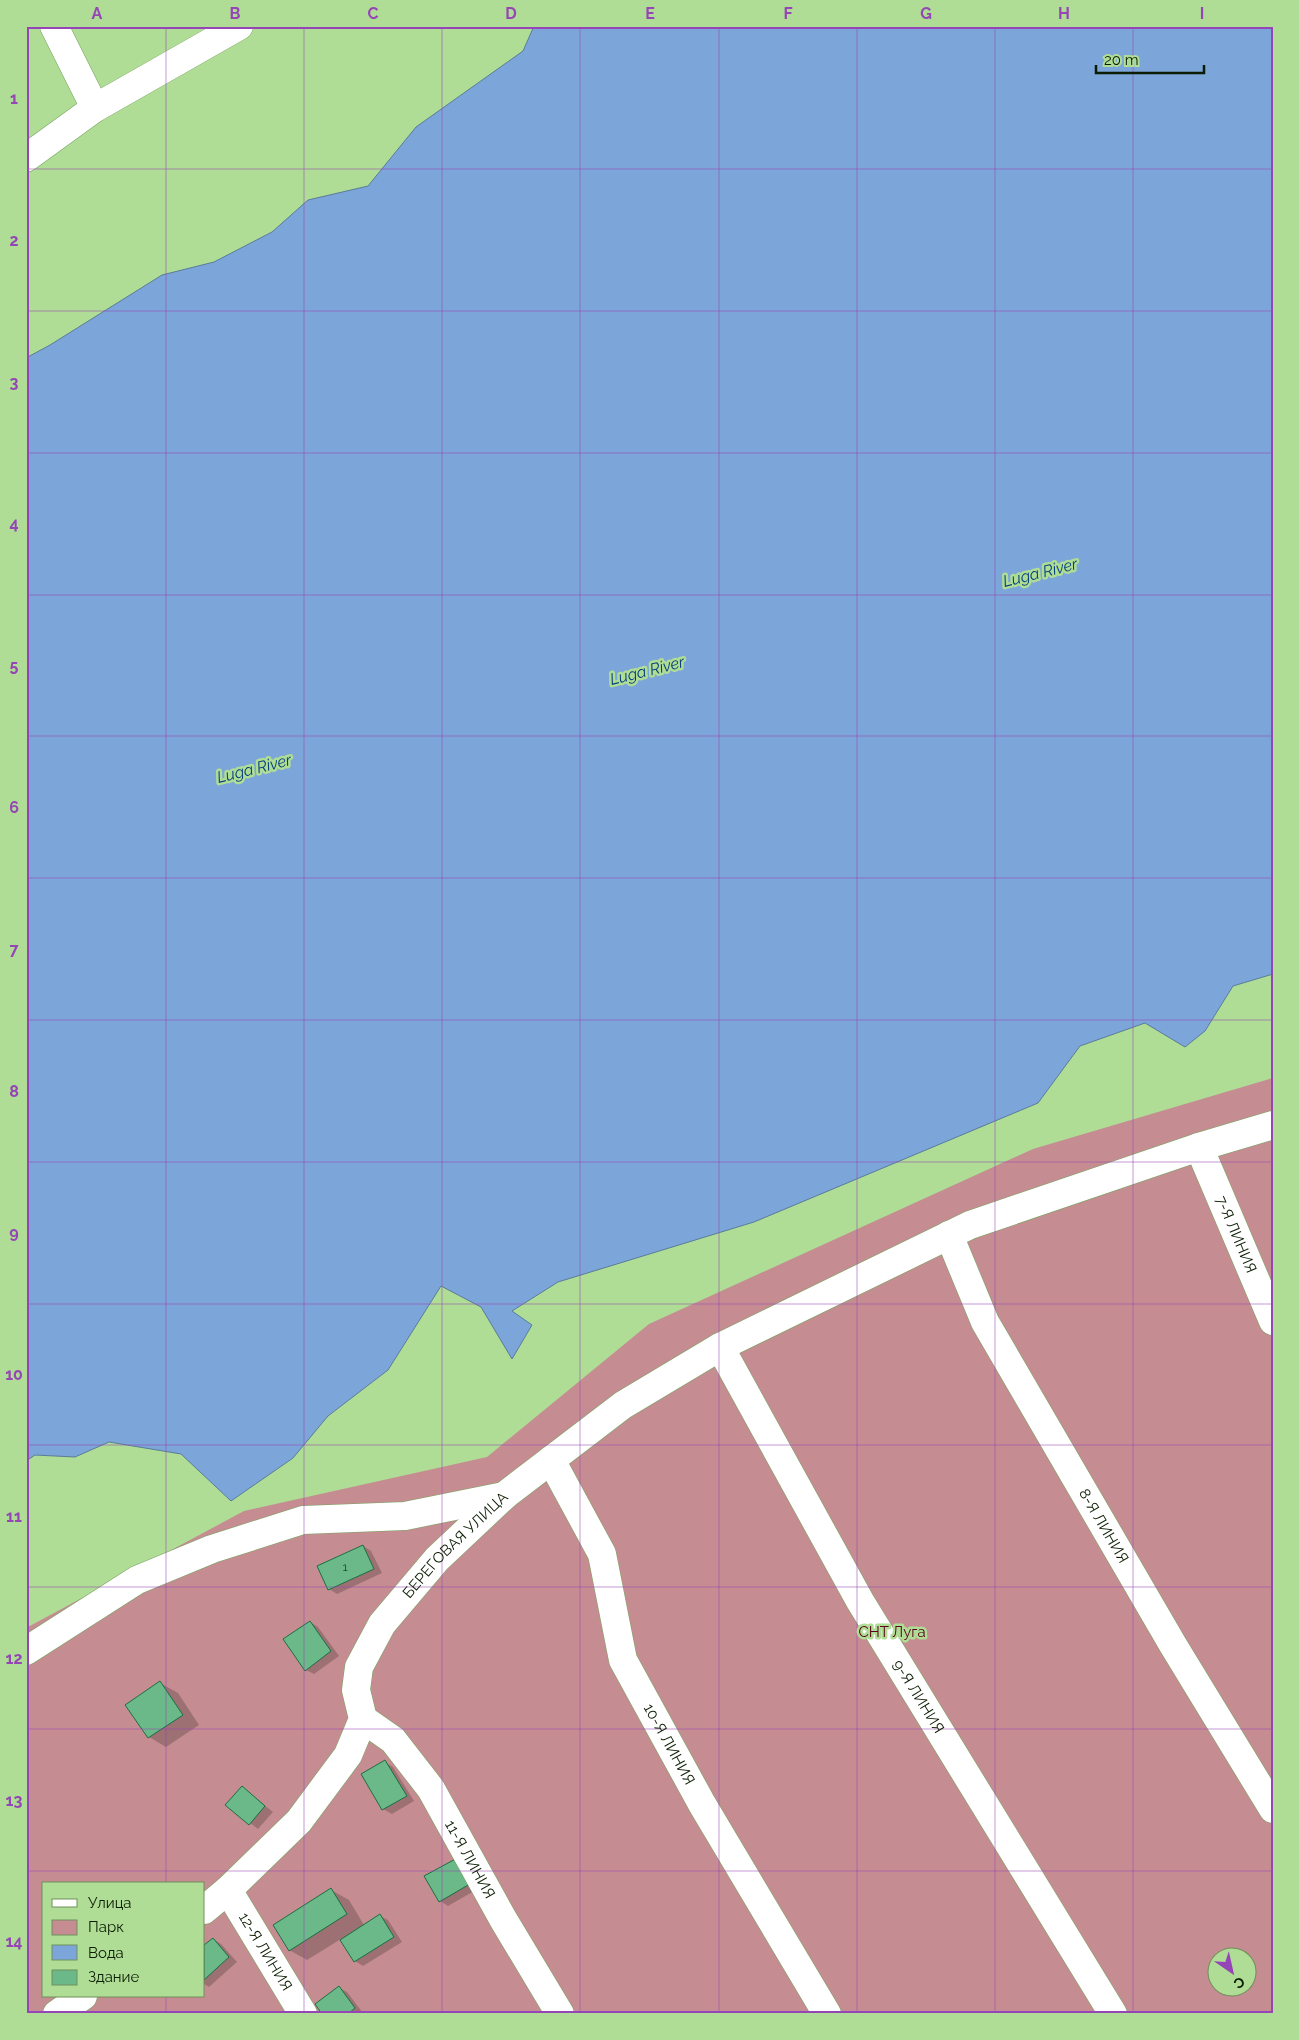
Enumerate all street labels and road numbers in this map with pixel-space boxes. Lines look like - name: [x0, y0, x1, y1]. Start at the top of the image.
- street label: 7-Я ЛИНИЯ: [1212, 1193, 1260, 1276]
- street label: 8-Я ЛИНИЯ: [1075, 1485, 1132, 1566]
- street label: БЕРЕГОВАЯ УЛИЦА: [399, 1488, 512, 1602]
- street label: 9-Я ЛИНИЯ: [889, 1656, 948, 1737]
- street label: 10-Я ЛИНИЯ: [640, 1701, 699, 1788]
- street label: 11-Я ЛИНИЯ: [441, 1817, 499, 1902]
- street label: 12-Я ЛИНИЯ: [235, 1909, 296, 1994]

